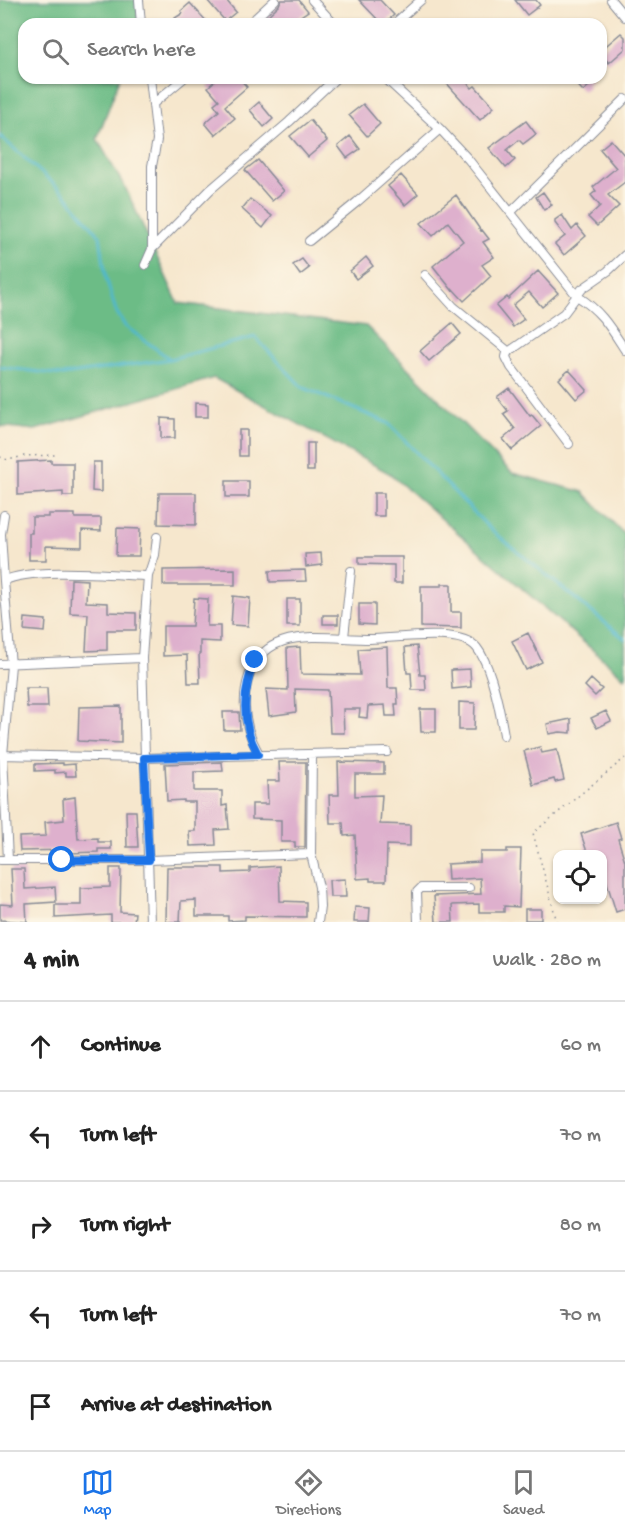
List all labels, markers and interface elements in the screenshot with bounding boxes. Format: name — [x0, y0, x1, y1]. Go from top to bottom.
search box — [18, 18, 607, 84]
icon: search — [39, 35, 72, 68]
text: Search here — [87, 38, 195, 64]
route end — [241, 646, 267, 672]
route start — [48, 846, 74, 872]
map controls — [553, 850, 607, 904]
button: locate — [553, 850, 607, 904]
text: 4 min — [24, 946, 79, 977]
text: Walk · 280 m — [493, 950, 601, 973]
icon: ahead — [24, 1030, 57, 1063]
text: Continue — [81, 1033, 161, 1059]
text: 60 m — [561, 1035, 601, 1058]
icon: left — [24, 1120, 57, 1153]
text: Turn left — [81, 1123, 155, 1149]
text: 70 m — [560, 1125, 601, 1148]
icon: right — [24, 1210, 57, 1243]
text: Turn right — [81, 1213, 169, 1239]
text: 80 m — [560, 1215, 601, 1238]
icon: left — [24, 1300, 57, 1333]
text: Turn left — [81, 1303, 155, 1329]
text: 70 m — [560, 1305, 601, 1328]
icon: arrive — [24, 1390, 57, 1423]
text: Arrive at destination — [81, 1393, 271, 1419]
tab: Map — [81, 1466, 114, 1521]
tab: Directions — [276, 1466, 341, 1521]
tab: Saved — [503, 1466, 544, 1521]

